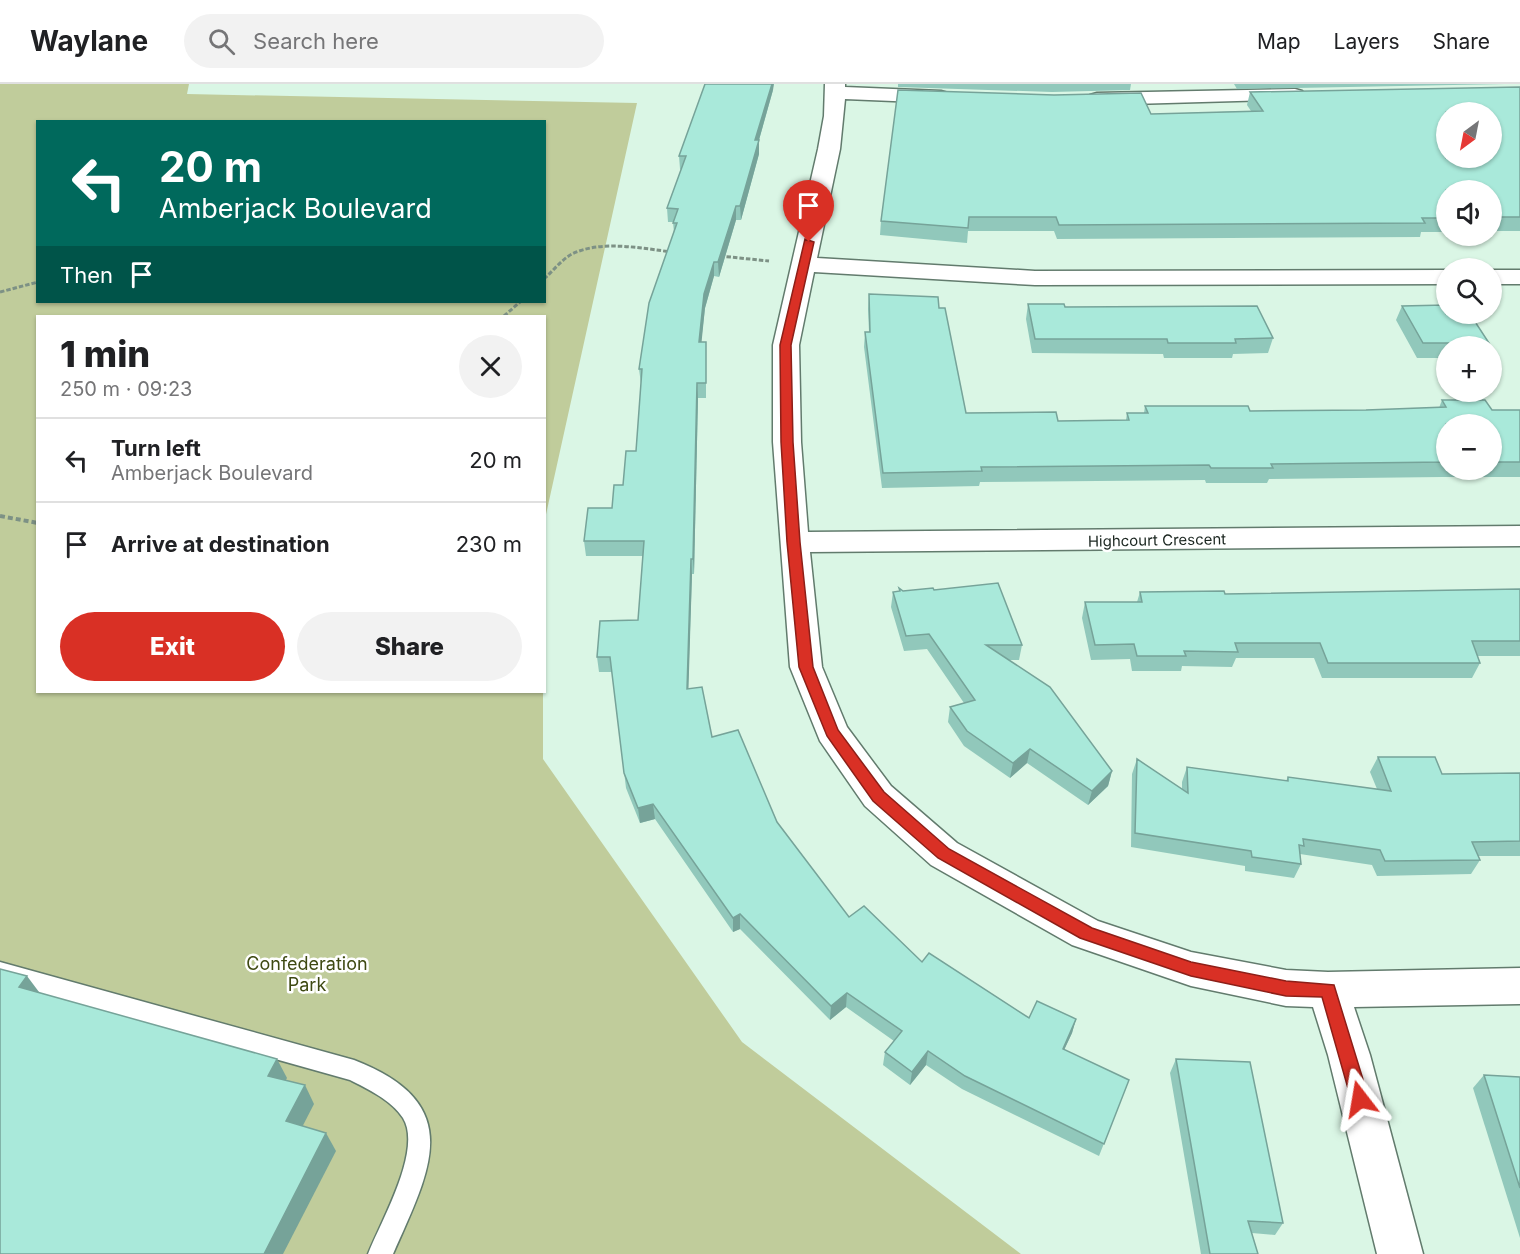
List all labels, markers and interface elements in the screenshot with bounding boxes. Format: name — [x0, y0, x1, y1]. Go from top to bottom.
search box — [184, 14, 604, 68]
text: Waylane — [30, 24, 148, 58]
icon: search — [205, 25, 238, 58]
text: Search here — [253, 28, 379, 54]
text: Map — [1257, 29, 1301, 54]
text: Layers — [1334, 29, 1400, 54]
text: Share — [1433, 29, 1490, 54]
north arrow — [1436, 102, 1502, 168]
map controls — [1436, 102, 1502, 480]
text: 20 m — [159, 141, 262, 192]
icon: left — [60, 144, 138, 222]
pin — [783, 180, 834, 242]
button: sound — [1436, 180, 1502, 246]
icon: arrive — [792, 189, 825, 222]
text: Amberjack Boulevard — [159, 192, 432, 225]
icon: arrive — [125, 258, 158, 291]
button: search — [1436, 258, 1502, 324]
text: Then — [60, 262, 113, 288]
text: 1 min — [60, 332, 150, 376]
button: close — [459, 335, 522, 398]
button: + — [1436, 336, 1502, 402]
text: 250 m · 09:23 — [60, 377, 192, 401]
button: − — [1436, 414, 1502, 480]
text: Turn left — [111, 435, 201, 461]
icon: left — [60, 444, 93, 477]
text: 20 m — [469, 447, 522, 473]
text: Amberjack Boulevard — [111, 461, 313, 485]
icon: arrive — [60, 528, 93, 561]
street label: Highcourt Crescent — [1088, 529, 1226, 551]
text: Arrive at destination — [111, 531, 330, 557]
text: 230 m — [456, 531, 522, 557]
button: Exit — [60, 612, 285, 681]
button: Share — [297, 612, 522, 681]
park label: Confederation Park — [246, 953, 368, 995]
position arrow — [1328, 1067, 1392, 1131]

